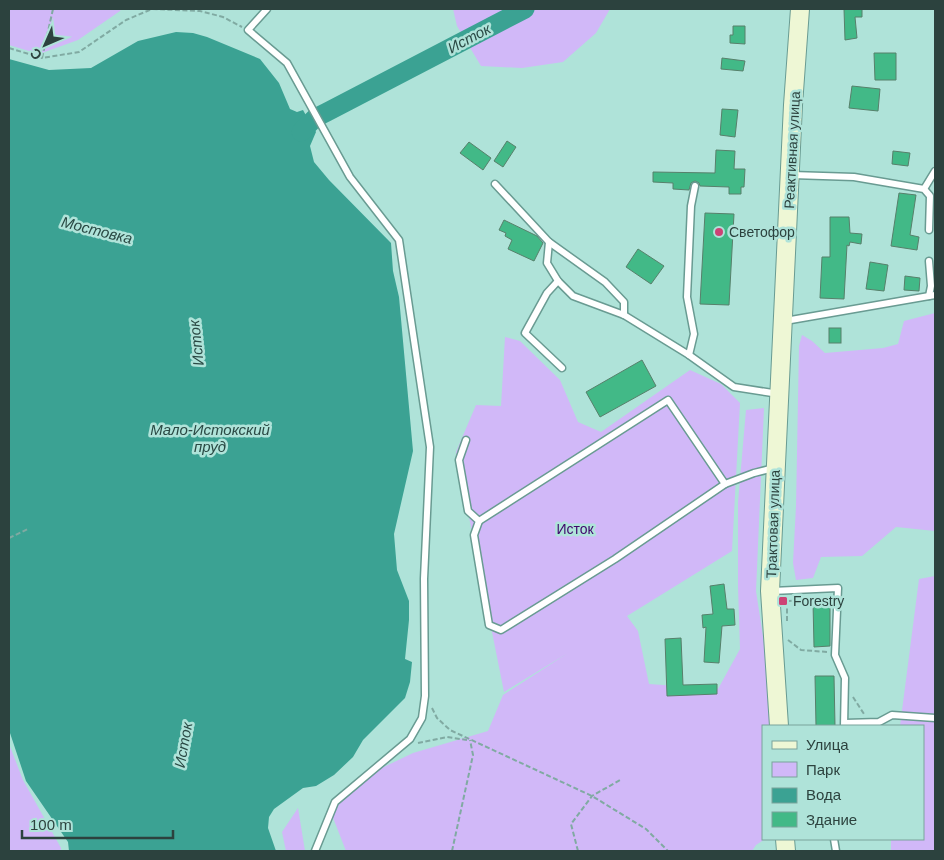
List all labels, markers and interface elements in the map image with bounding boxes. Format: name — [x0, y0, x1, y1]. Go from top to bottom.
water label: Исток — [445, 19, 494, 56]
north arrow — [20, 20, 70, 70]
text: С — [27, 45, 45, 63]
street label: Реактивная улица — [781, 91, 803, 209]
water label: Мостовка — [60, 213, 134, 247]
place label: Светофор — [729, 224, 795, 240]
marker: Светофор — [713, 226, 725, 238]
water label: Исток — [185, 318, 207, 367]
water label: Мало-Истокский пруд — [150, 421, 271, 455]
street label: Трактовая улица — [763, 469, 783, 579]
park label: Исток — [556, 521, 594, 537]
place label: Forestry — [793, 593, 844, 609]
marker: Forestry — [777, 595, 789, 607]
water label: Исток — [171, 720, 196, 769]
legend — [762, 725, 924, 840]
text: Улица — [806, 736, 849, 753]
text: Парк — [806, 761, 840, 778]
text: Вода — [806, 786, 842, 803]
scale bar — [22, 808, 174, 840]
text: Здание — [806, 811, 857, 828]
text: 100 m — [30, 816, 72, 833]

